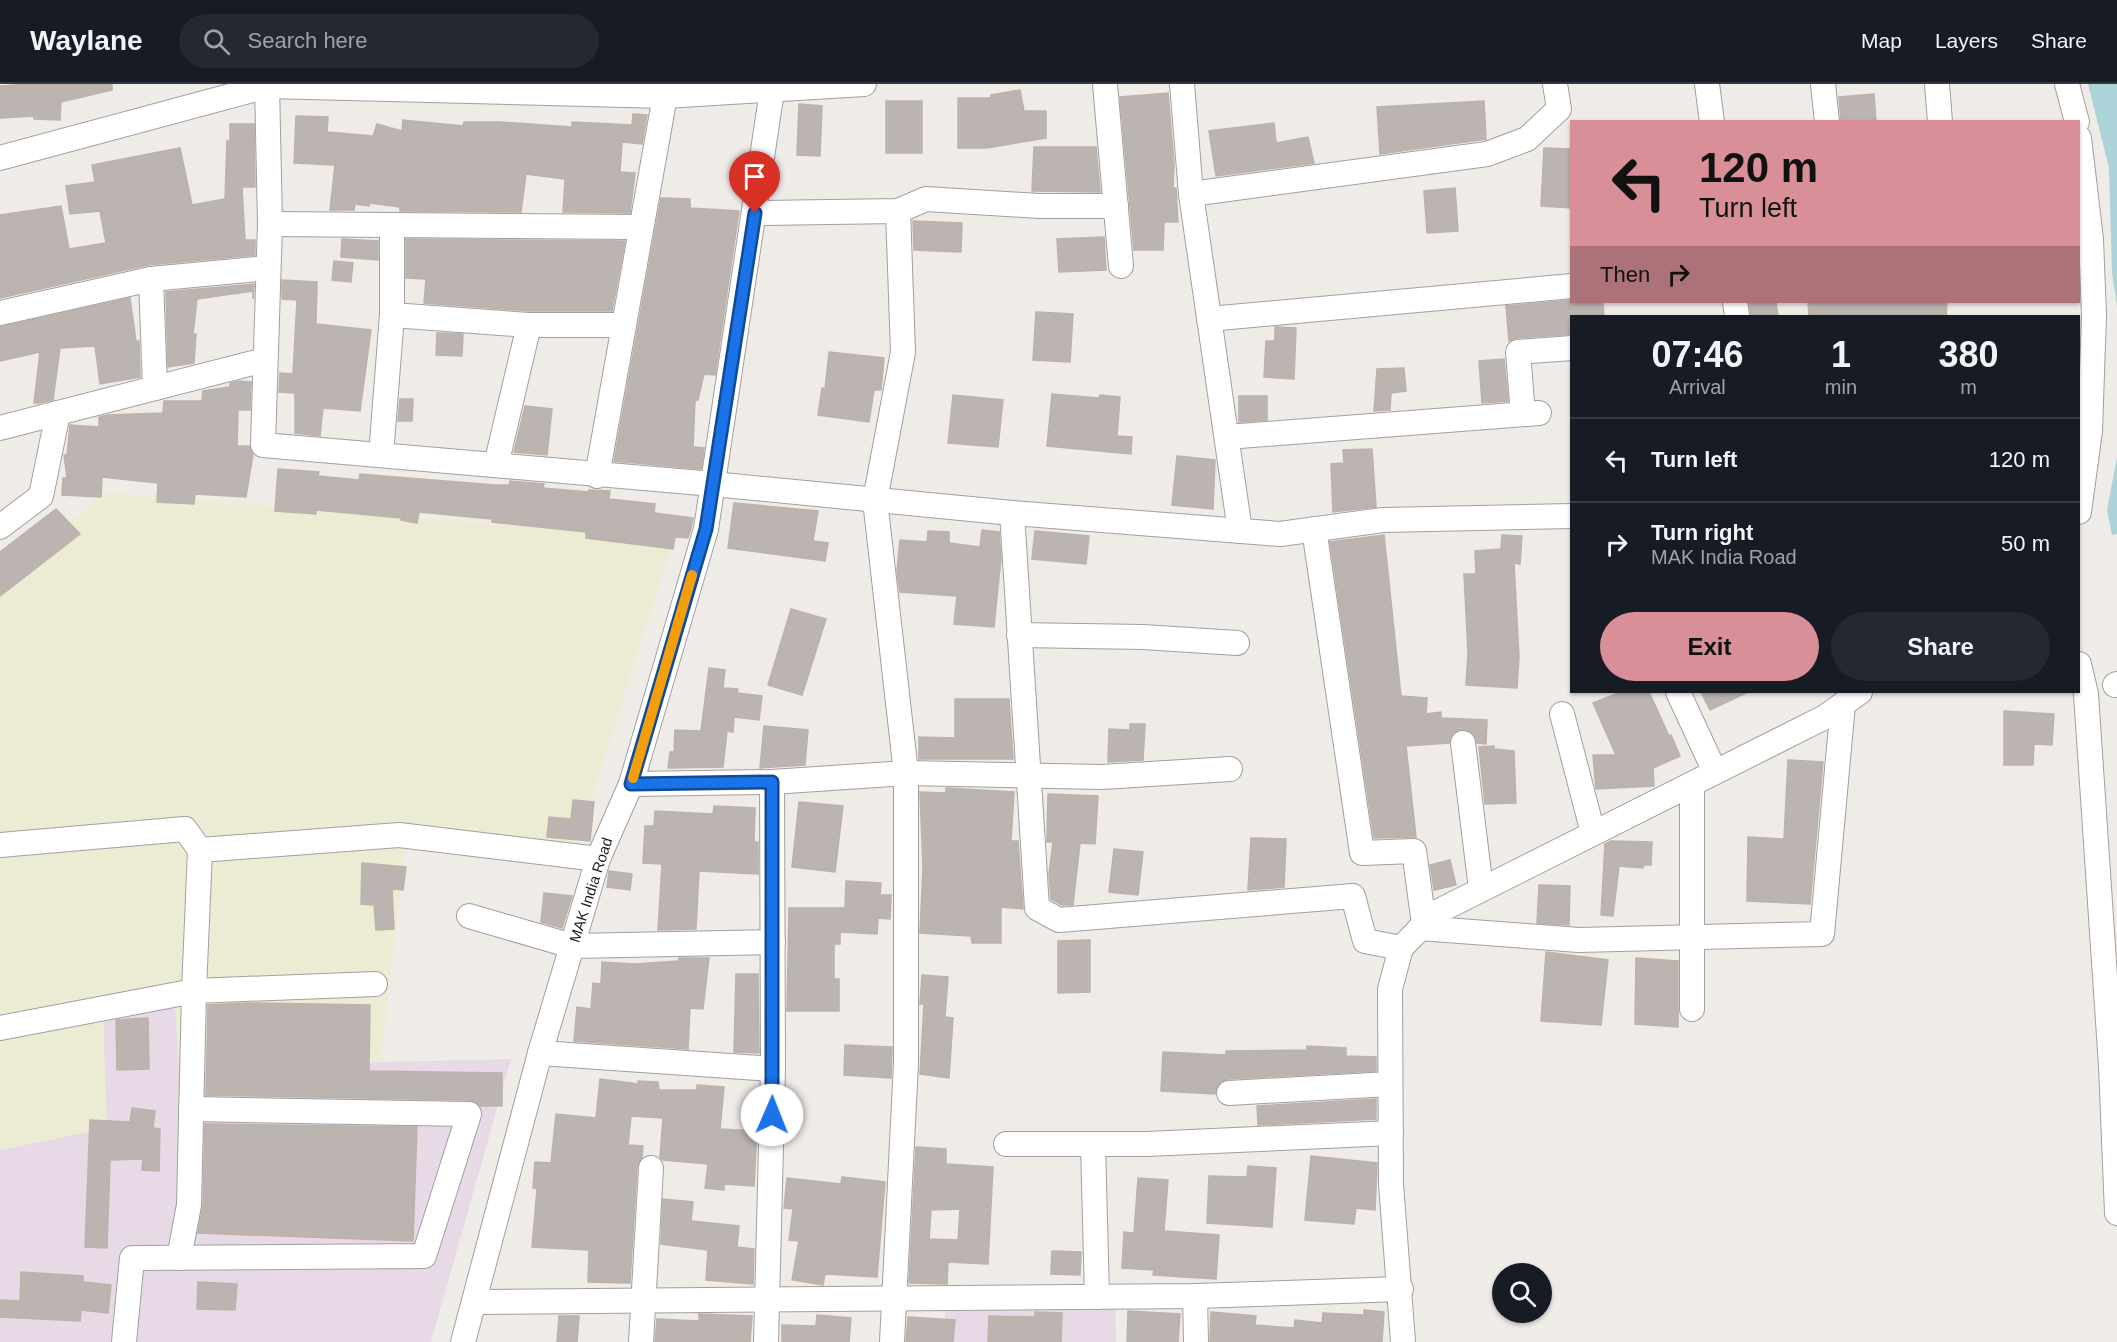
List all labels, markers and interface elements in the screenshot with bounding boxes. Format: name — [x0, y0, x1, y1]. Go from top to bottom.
search box — [179, 14, 599, 68]
text: Waylane — [30, 25, 143, 56]
icon: search — [200, 25, 233, 58]
text: Search here — [248, 28, 367, 53]
text: Map — [1861, 29, 1902, 52]
text: Layers — [1935, 29, 1998, 52]
text: Share — [2031, 29, 2087, 52]
icon: left — [1600, 144, 1678, 222]
text: 120 m — [1699, 144, 1818, 191]
pin — [729, 151, 780, 213]
icon: arrive — [738, 160, 771, 193]
text: Turn left — [1699, 193, 1797, 223]
icon: right — [1662, 258, 1695, 291]
text: Then — [1600, 262, 1650, 287]
text: 07:46 — [1651, 334, 1743, 375]
text: 1 — [1831, 334, 1851, 375]
text: 380 — [1938, 334, 1999, 375]
text: Arrival — [1669, 376, 1726, 398]
text: min — [1825, 376, 1857, 398]
text: m — [1960, 376, 1977, 398]
icon: left — [1600, 444, 1633, 477]
text: Turn left — [1651, 447, 1737, 472]
text: 120 m — [1989, 447, 2050, 472]
text: Turn right — [1651, 520, 1753, 545]
icon: right — [1600, 528, 1633, 561]
text: 50 m — [2001, 531, 2050, 556]
text: MAK India Road — [1651, 546, 1797, 568]
button: Exit — [1600, 612, 1819, 681]
button: Share — [1831, 612, 2050, 681]
street label: MAK India Road — [566, 835, 615, 944]
position arrow — [740, 1083, 804, 1147]
map controls — [1492, 1263, 1552, 1323]
button: search — [1492, 1263, 1552, 1323]

